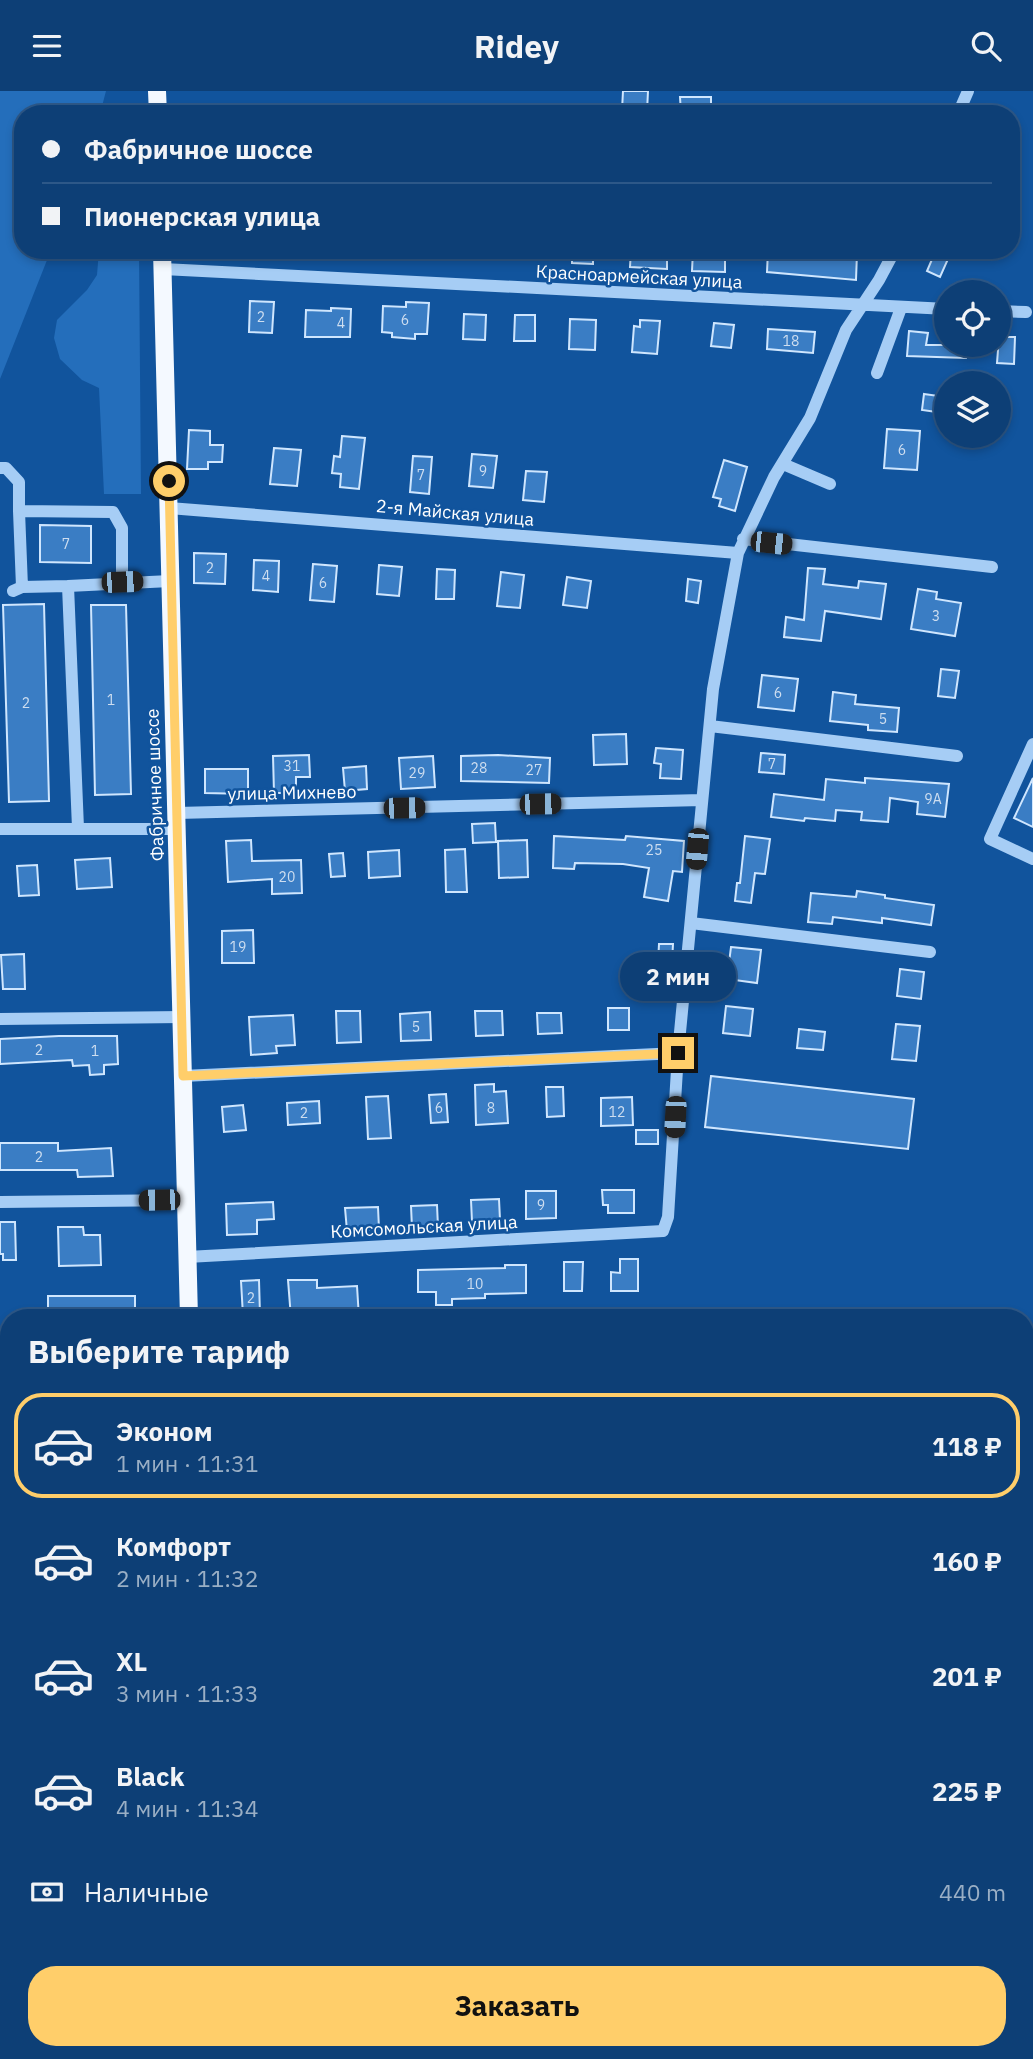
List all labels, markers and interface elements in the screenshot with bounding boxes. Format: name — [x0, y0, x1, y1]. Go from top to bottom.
text: Ridey — [474, 25, 559, 67]
icon: menu — [28, 27, 66, 65]
icon: search — [967, 27, 1005, 65]
text: Фабричное шоссе — [84, 132, 313, 166]
text: Пионерская улица — [84, 199, 320, 233]
street label: Красноармейская улица — [535, 260, 743, 293]
map controls — [934, 280, 1011, 448]
button: locate — [934, 280, 1011, 357]
house number: 2 — [257, 308, 265, 326]
house number: 6 — [401, 311, 409, 329]
house number: 4 — [337, 314, 345, 332]
house number: 18 — [783, 332, 799, 350]
button: layers — [934, 371, 1011, 448]
house number: 6 — [898, 441, 906, 459]
house number: 9 — [479, 462, 487, 480]
route start — [153, 465, 185, 497]
house number: 7 — [417, 466, 425, 484]
street label: 2-я Майская улица — [375, 494, 536, 531]
car — [750, 530, 793, 556]
house number: 7 — [62, 535, 70, 553]
house number: 2 — [206, 559, 214, 577]
house number: 4 — [262, 567, 270, 585]
car — [101, 571, 144, 593]
house number: 6 — [319, 574, 327, 592]
house number: 3 — [932, 607, 940, 625]
house number: 6 — [774, 684, 782, 702]
house number: 1 — [107, 691, 115, 709]
house number: 2 — [22, 694, 30, 712]
street label: Фабричное шоссе — [140, 708, 169, 862]
house number: 5 — [879, 710, 887, 728]
house number: 7 — [768, 755, 776, 773]
house number: 31 — [284, 757, 300, 775]
house number: 28 — [471, 759, 487, 777]
house number: 27 — [526, 761, 542, 779]
house number: 29 — [409, 764, 425, 782]
street label: улица Михнево — [227, 780, 357, 805]
house number: 9А — [924, 790, 942, 808]
car — [519, 793, 562, 815]
car — [383, 797, 426, 819]
car — [685, 827, 710, 871]
house number: 25 — [646, 841, 662, 859]
house number: 20 — [279, 868, 295, 886]
house number: 19 — [230, 938, 246, 956]
callout: 2 мин — [620, 951, 736, 1000]
text: 2 мин — [646, 961, 710, 991]
house number: 5 — [412, 1018, 420, 1036]
route end — [662, 1037, 694, 1069]
house number: 2 — [35, 1041, 43, 1059]
house number: 1 — [91, 1042, 99, 1060]
car — [664, 1095, 687, 1139]
house number: 6 — [435, 1099, 443, 1117]
house number: 8 — [487, 1099, 495, 1117]
house number: 12 — [609, 1103, 625, 1121]
house number: 2 — [300, 1104, 308, 1122]
house number: 2 — [35, 1148, 43, 1166]
car — [138, 1189, 181, 1211]
house number: 9 — [537, 1196, 545, 1214]
street label: Комсомольская улица — [330, 1210, 518, 1243]
house number: 10 — [467, 1275, 483, 1293]
house number: 2 — [247, 1289, 255, 1307]
text: Выберите тариф — [28, 1330, 290, 1372]
icon: car — [32, 1414, 95, 1477]
text: Эконом — [116, 1414, 213, 1448]
text: 118 ₽ — [932, 1429, 1002, 1463]
text: 1 мин · 11:31 — [116, 1448, 259, 1478]
icon: car — [32, 1529, 95, 1592]
text: Комфорт — [116, 1529, 231, 1563]
text: 160 ₽ — [932, 1544, 1002, 1578]
text: 2 мин · 11:32 — [116, 1563, 259, 1593]
icon: car — [32, 1644, 95, 1707]
text: XL — [116, 1644, 147, 1678]
text: 201 ₽ — [932, 1659, 1002, 1693]
text: 3 мин · 11:33 — [116, 1678, 259, 1708]
icon: car — [32, 1759, 95, 1822]
text: Black — [116, 1759, 184, 1793]
text: 225 ₽ — [932, 1774, 1002, 1808]
text: 4 мин · 11:34 — [116, 1793, 259, 1823]
icon: cash — [28, 1873, 66, 1911]
text: Наличные — [84, 1875, 209, 1909]
text: 440 m — [939, 1877, 1006, 1907]
button: Заказать — [28, 1966, 1006, 2046]

